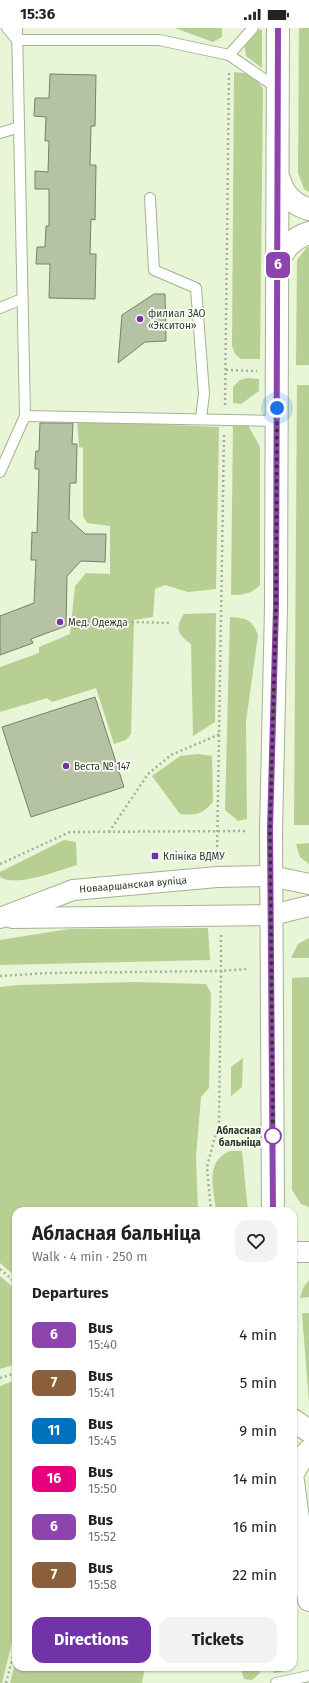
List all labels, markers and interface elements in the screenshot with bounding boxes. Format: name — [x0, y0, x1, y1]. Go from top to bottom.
text: 15:36 — [20, 5, 55, 23]
line badge: 6 — [265, 252, 291, 278]
text: 6 — [274, 256, 282, 273]
place label: филиал ЗАО «Экситон» — [148, 308, 206, 332]
marker: филиал ЗАО «Экситон» — [135, 314, 145, 324]
your location — [267, 398, 287, 418]
marker: Мед. Одежда — [55, 617, 65, 627]
place label: Мед. Одежда — [68, 617, 128, 629]
marker: Веста № 147 — [61, 761, 71, 771]
place label: Веста № 147 — [74, 761, 131, 773]
place label: Клініка ВДМУ — [163, 850, 225, 863]
marker: Клініка ВДМУ — [150, 851, 160, 861]
street label: Новааршанская вуліца — [79, 873, 187, 896]
place label: Абласная бальніца — [216, 1125, 262, 1149]
marker: Абласная бальніца — [264, 1127, 282, 1145]
button: heart — [235, 1220, 277, 1262]
text: Абласная бальніца — [32, 1222, 201, 1245]
text: Walk · 4 min · 250 m — [32, 1249, 147, 1264]
text: Departures — [32, 1284, 109, 1302]
text: Bus — [88, 1319, 113, 1337]
text: 6 — [50, 1326, 58, 1343]
text: 4 min — [239, 1326, 277, 1344]
text: 15:40 — [88, 1337, 117, 1352]
text: Bus — [88, 1367, 113, 1385]
text: 7 — [51, 1374, 57, 1391]
text: 5 min — [240, 1374, 277, 1392]
text: 15:41 — [88, 1385, 115, 1400]
text: Bus — [88, 1415, 113, 1433]
text: 11 — [48, 1422, 60, 1439]
text: 9 min — [239, 1422, 277, 1440]
text: 15:45 — [88, 1433, 117, 1448]
text: Bus — [88, 1463, 113, 1481]
text: 16 — [47, 1470, 61, 1487]
text: 14 min — [233, 1470, 277, 1488]
text: 15:50 — [88, 1481, 117, 1496]
text: Bus — [88, 1511, 113, 1529]
text: 6 — [50, 1518, 58, 1535]
text: 16 min — [233, 1518, 277, 1536]
text: 15:52 — [88, 1529, 116, 1544]
text: Bus — [88, 1559, 113, 1577]
text: 7 — [51, 1566, 57, 1583]
text: 22 min — [232, 1566, 277, 1584]
text: 15:58 — [88, 1577, 117, 1592]
button: Directions — [32, 1617, 151, 1663]
button: Tickets — [159, 1617, 277, 1663]

